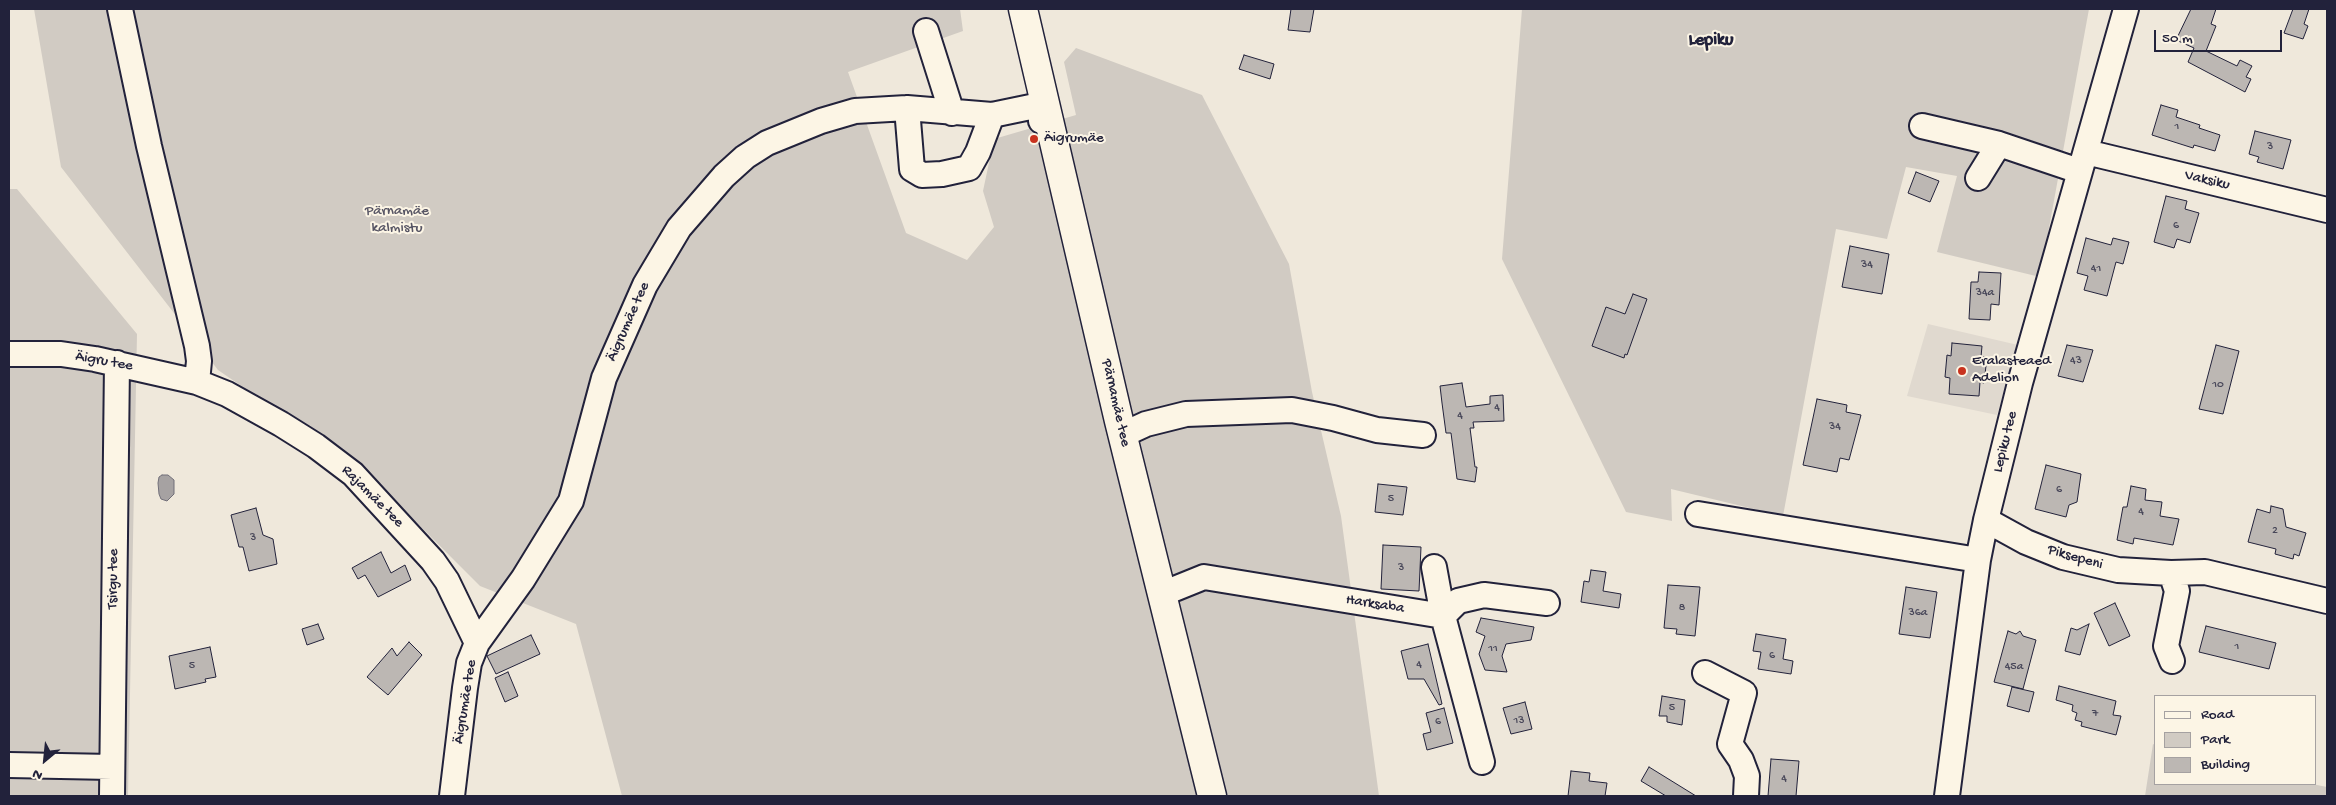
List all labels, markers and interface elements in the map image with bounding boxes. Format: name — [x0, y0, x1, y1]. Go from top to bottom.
scale bar — [2156, 20, 2284, 52]
district label: Lepiku — [1688, 30, 1734, 52]
text: 50 m — [2162, 30, 2193, 48]
house number: 1 — [2175, 120, 2179, 134]
place label: Äigrumäe — [1044, 130, 1104, 148]
marker: Äigrumäe — [1028, 133, 1040, 145]
house number: 3 — [2267, 140, 2273, 154]
street label: Vaksiku — [2183, 167, 2231, 195]
park label: Pärnamäe kalmistu — [365, 203, 429, 238]
house number: 6 — [2173, 219, 2179, 233]
house number: 34 — [1861, 258, 1873, 272]
house number: 41 — [2091, 262, 2101, 276]
street label: Äigrumäe tee — [604, 280, 654, 364]
house number: 34a — [1976, 286, 1994, 300]
street label: Äigru tee — [74, 348, 134, 376]
place label: Eralasteaed Adelion — [1972, 353, 2051, 388]
house number: 43 — [2070, 354, 2082, 368]
street label: Pärnamäe tee — [1096, 357, 1134, 449]
marker: Eralasteaed Adelion — [1956, 365, 1968, 377]
house number: 10 — [2212, 378, 2224, 392]
house number: 4 — [1494, 401, 1500, 415]
house number: 4 — [1457, 409, 1463, 423]
street label: Lepiku tee — [1990, 409, 2022, 475]
house number: 34 — [1829, 420, 1841, 434]
street label: Rajamäe tee — [337, 462, 407, 532]
house number: 6 — [2056, 483, 2062, 497]
house number: 5 — [1388, 492, 1394, 506]
house number: 4 — [2138, 505, 2144, 519]
house number: 2 — [2272, 524, 2278, 538]
house number: 3 — [250, 531, 256, 545]
street label: Piksepeni — [2045, 541, 2105, 575]
street label: Tsirgu tee — [104, 549, 124, 609]
house number: 3 — [1398, 561, 1404, 575]
street label: Harksaba — [1344, 591, 1406, 619]
house number: 8 — [1679, 601, 1685, 615]
house number: 36a — [1909, 606, 1927, 620]
house number: 1 — [2235, 640, 2239, 654]
house number: 11 — [1488, 642, 1498, 656]
house number: 6 — [1769, 649, 1775, 663]
house number: 4 — [1416, 658, 1422, 672]
house number: 5 — [189, 659, 195, 673]
street label: Äigrumäe tee — [450, 659, 482, 745]
house number: 45a — [2005, 660, 2023, 674]
legend — [2154, 695, 2316, 785]
house number: 5 — [1669, 701, 1675, 715]
text: Road — [2201, 706, 2234, 724]
house number: 7 — [2092, 707, 2098, 721]
house number: 13 — [1513, 714, 1525, 728]
house number: 6 — [1435, 715, 1441, 729]
text: Park — [2201, 731, 2230, 749]
north arrow — [20, 735, 70, 785]
text: Building — [2201, 756, 2250, 774]
text: N — [30, 764, 46, 783]
house number: 4 — [1781, 772, 1787, 786]

